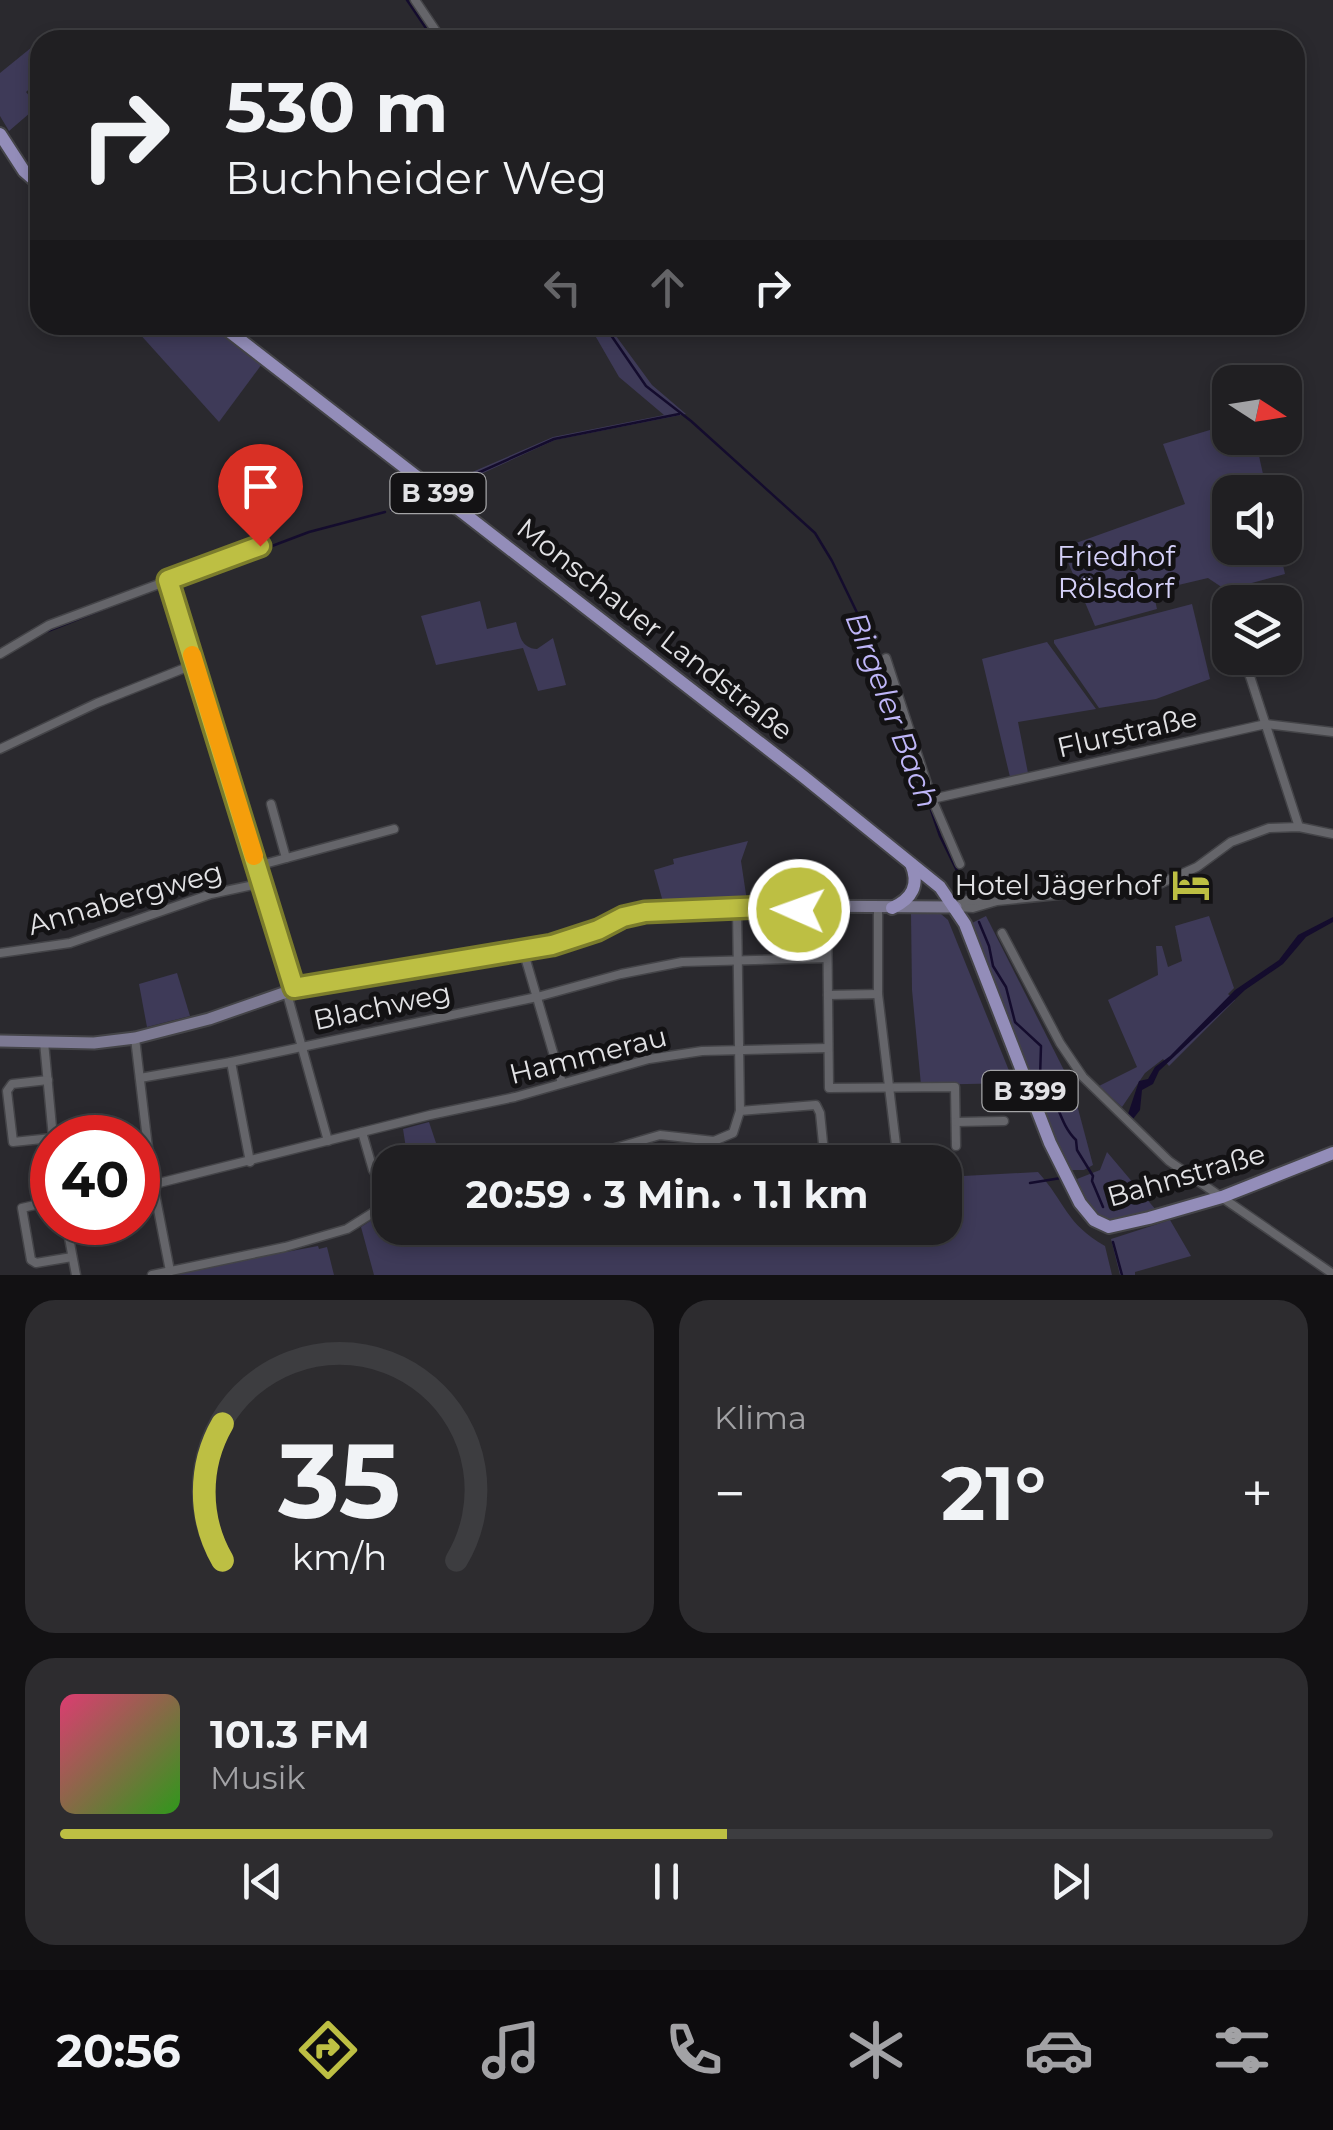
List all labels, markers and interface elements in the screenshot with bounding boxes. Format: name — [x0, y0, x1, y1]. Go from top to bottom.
text: 530 m — [225, 64, 449, 150]
icon: right — [60, 70, 190, 200]
text: Buchheider Weg — [225, 150, 607, 205]
icon: left — [535, 260, 590, 315]
icon: ahead — [640, 260, 695, 315]
icon: right — [745, 260, 800, 315]
north arrow — [1212, 365, 1302, 455]
map controls — [1212, 365, 1302, 675]
pin — [218, 444, 303, 547]
icon: arrive — [233, 459, 288, 514]
road number: B 399 — [390, 473, 486, 513]
button: sound — [1212, 475, 1302, 565]
street label: Monschauer Landstraße — [510, 511, 800, 747]
park label: Friedhof Rölsdorf — [1057, 539, 1176, 605]
button: layers — [1212, 585, 1302, 675]
water label: Birgeler Bach — [838, 607, 946, 813]
street label: Flurstraße — [1054, 699, 1200, 765]
street label: Annabergweg — [24, 854, 226, 942]
position arrow — [747, 858, 851, 962]
hotel icon: Hotel Jägerhof — [1170, 864, 1212, 906]
place label: Hotel Jägerhof — [954, 868, 1162, 902]
street label: Blachweg — [310, 975, 454, 1037]
street label: Hammerau — [506, 1019, 670, 1091]
road number: B 399 — [982, 1071, 1078, 1111]
speed limit sign: 40 — [30, 1115, 160, 1245]
street label: Bahnstraße — [1103, 1136, 1269, 1214]
text: 20:59 · 3 Min. · 1.1 km — [466, 1171, 868, 1218]
text: Klima — [714, 1398, 807, 1437]
text: 35 — [277, 1417, 401, 1544]
text: 21° — [941, 1447, 1046, 1539]
text: − — [714, 1460, 746, 1527]
text: + — [1241, 1460, 1273, 1527]
text: km/h — [292, 1535, 387, 1579]
text: 101.3 FM — [210, 1711, 370, 1758]
text: Musik — [210, 1758, 305, 1797]
icon: previous — [235, 1854, 290, 1909]
icon: pause — [639, 1854, 694, 1909]
icon: next — [1043, 1854, 1098, 1909]
icon: directions — [293, 2015, 363, 2085]
icon: music — [476, 2015, 546, 2085]
icon: phone — [659, 2015, 729, 2085]
icon: climate — [841, 2015, 911, 2085]
icon: car — [1024, 2015, 1094, 2085]
icon: filters — [1207, 2015, 1277, 2085]
text: 20:56 — [56, 2023, 181, 2078]

